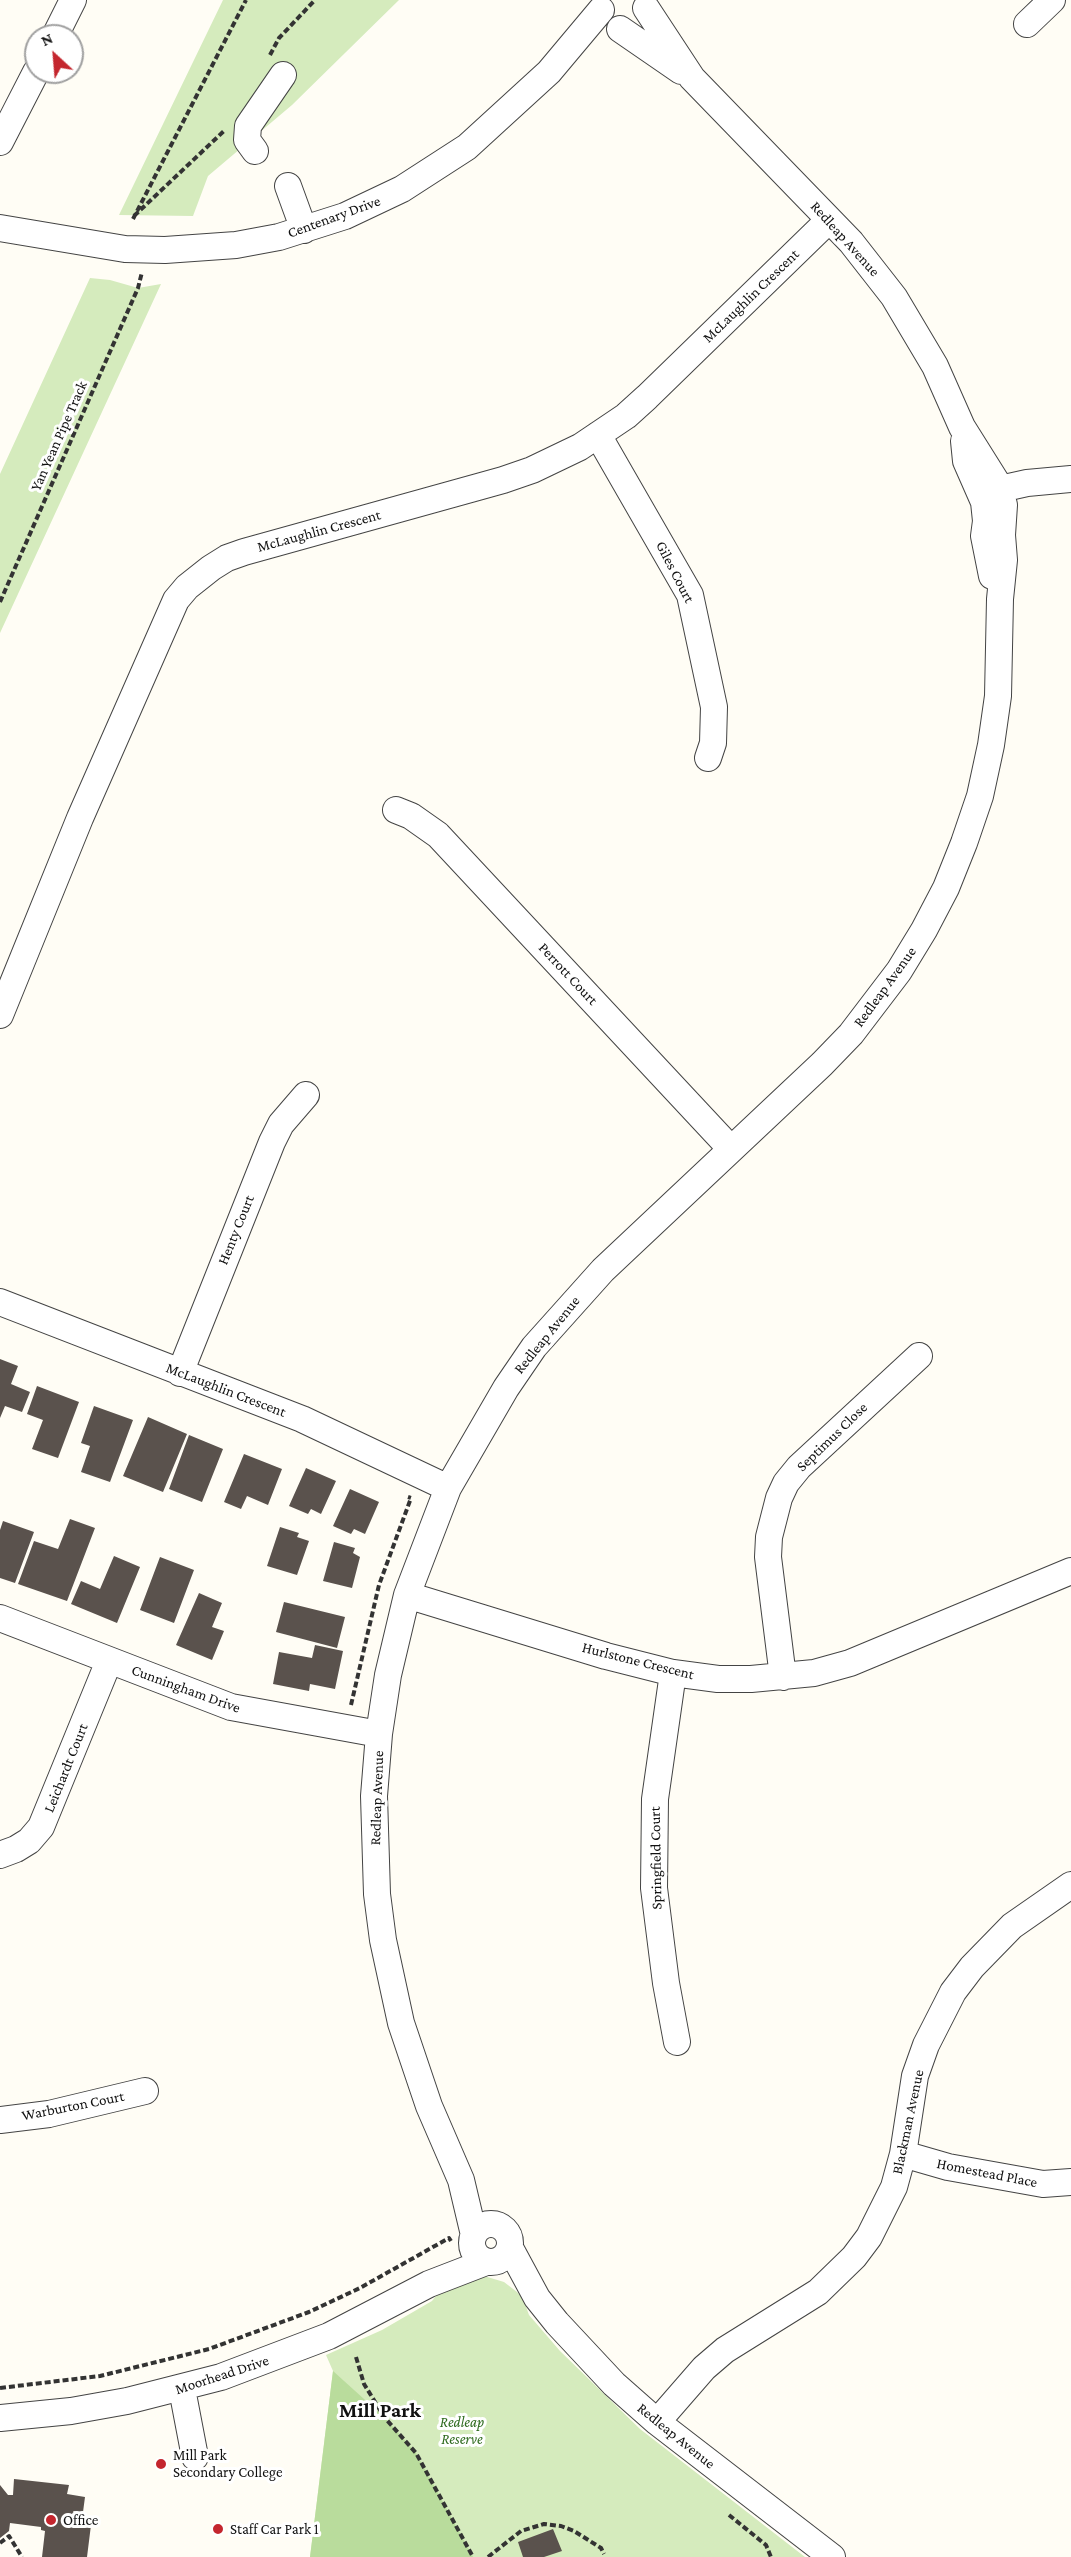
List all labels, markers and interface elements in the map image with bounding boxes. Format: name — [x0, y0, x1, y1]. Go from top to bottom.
north arrow — [24, 24, 84, 84]
text: N — [38, 29, 55, 49]
street label: Centenary Drive — [285, 192, 383, 242]
street label: Redleap Avenue — [807, 198, 883, 280]
street label: McLaughlin Crescent — [699, 245, 803, 347]
street label: Yan Yean Pipe Track — [27, 378, 91, 494]
street label: McLaughlin Crescent — [255, 506, 383, 556]
street label: Giles Court — [652, 538, 698, 606]
street label: Perrott Court — [535, 939, 601, 1009]
street label: Redleap Avenue — [850, 943, 920, 1031]
street label: Henty Court — [214, 1193, 258, 1267]
street label: Redleap Avenue — [510, 1292, 584, 1378]
street label: McLaughlin Crescent — [163, 1359, 289, 1421]
street label: Septimus Close — [793, 1399, 871, 1475]
street label: Hurlstone Crescent — [580, 1638, 696, 1684]
street label: Cunningham Drive — [129, 1661, 243, 1717]
street label: Leichardt Court — [40, 1721, 92, 1815]
street label: Redleap Avenue — [366, 1750, 388, 1846]
street label: Springfield Court — [646, 1806, 666, 1910]
street label: Blackman Avenue — [888, 2068, 928, 2176]
street label: Warburton Court — [20, 2087, 126, 2125]
street label: Homestead Place — [935, 2154, 1039, 2192]
street label: Moorhead Drive — [173, 2351, 271, 2399]
district label: Mill Park — [339, 2398, 421, 2424]
street label: Redleap Avenue — [633, 2399, 719, 2473]
park label: Redleap Reserve — [440, 2413, 484, 2448]
place label: Mill Park Secondary College — [173, 2446, 283, 2481]
marker: Mill Park Secondary College — [154, 2457, 168, 2471]
place label: Office — [63, 2511, 98, 2529]
marker: Office — [44, 2513, 58, 2527]
place label: Staff Car Park 1 — [230, 2520, 319, 2538]
marker: Staff Car Park 1 — [211, 2522, 225, 2536]

